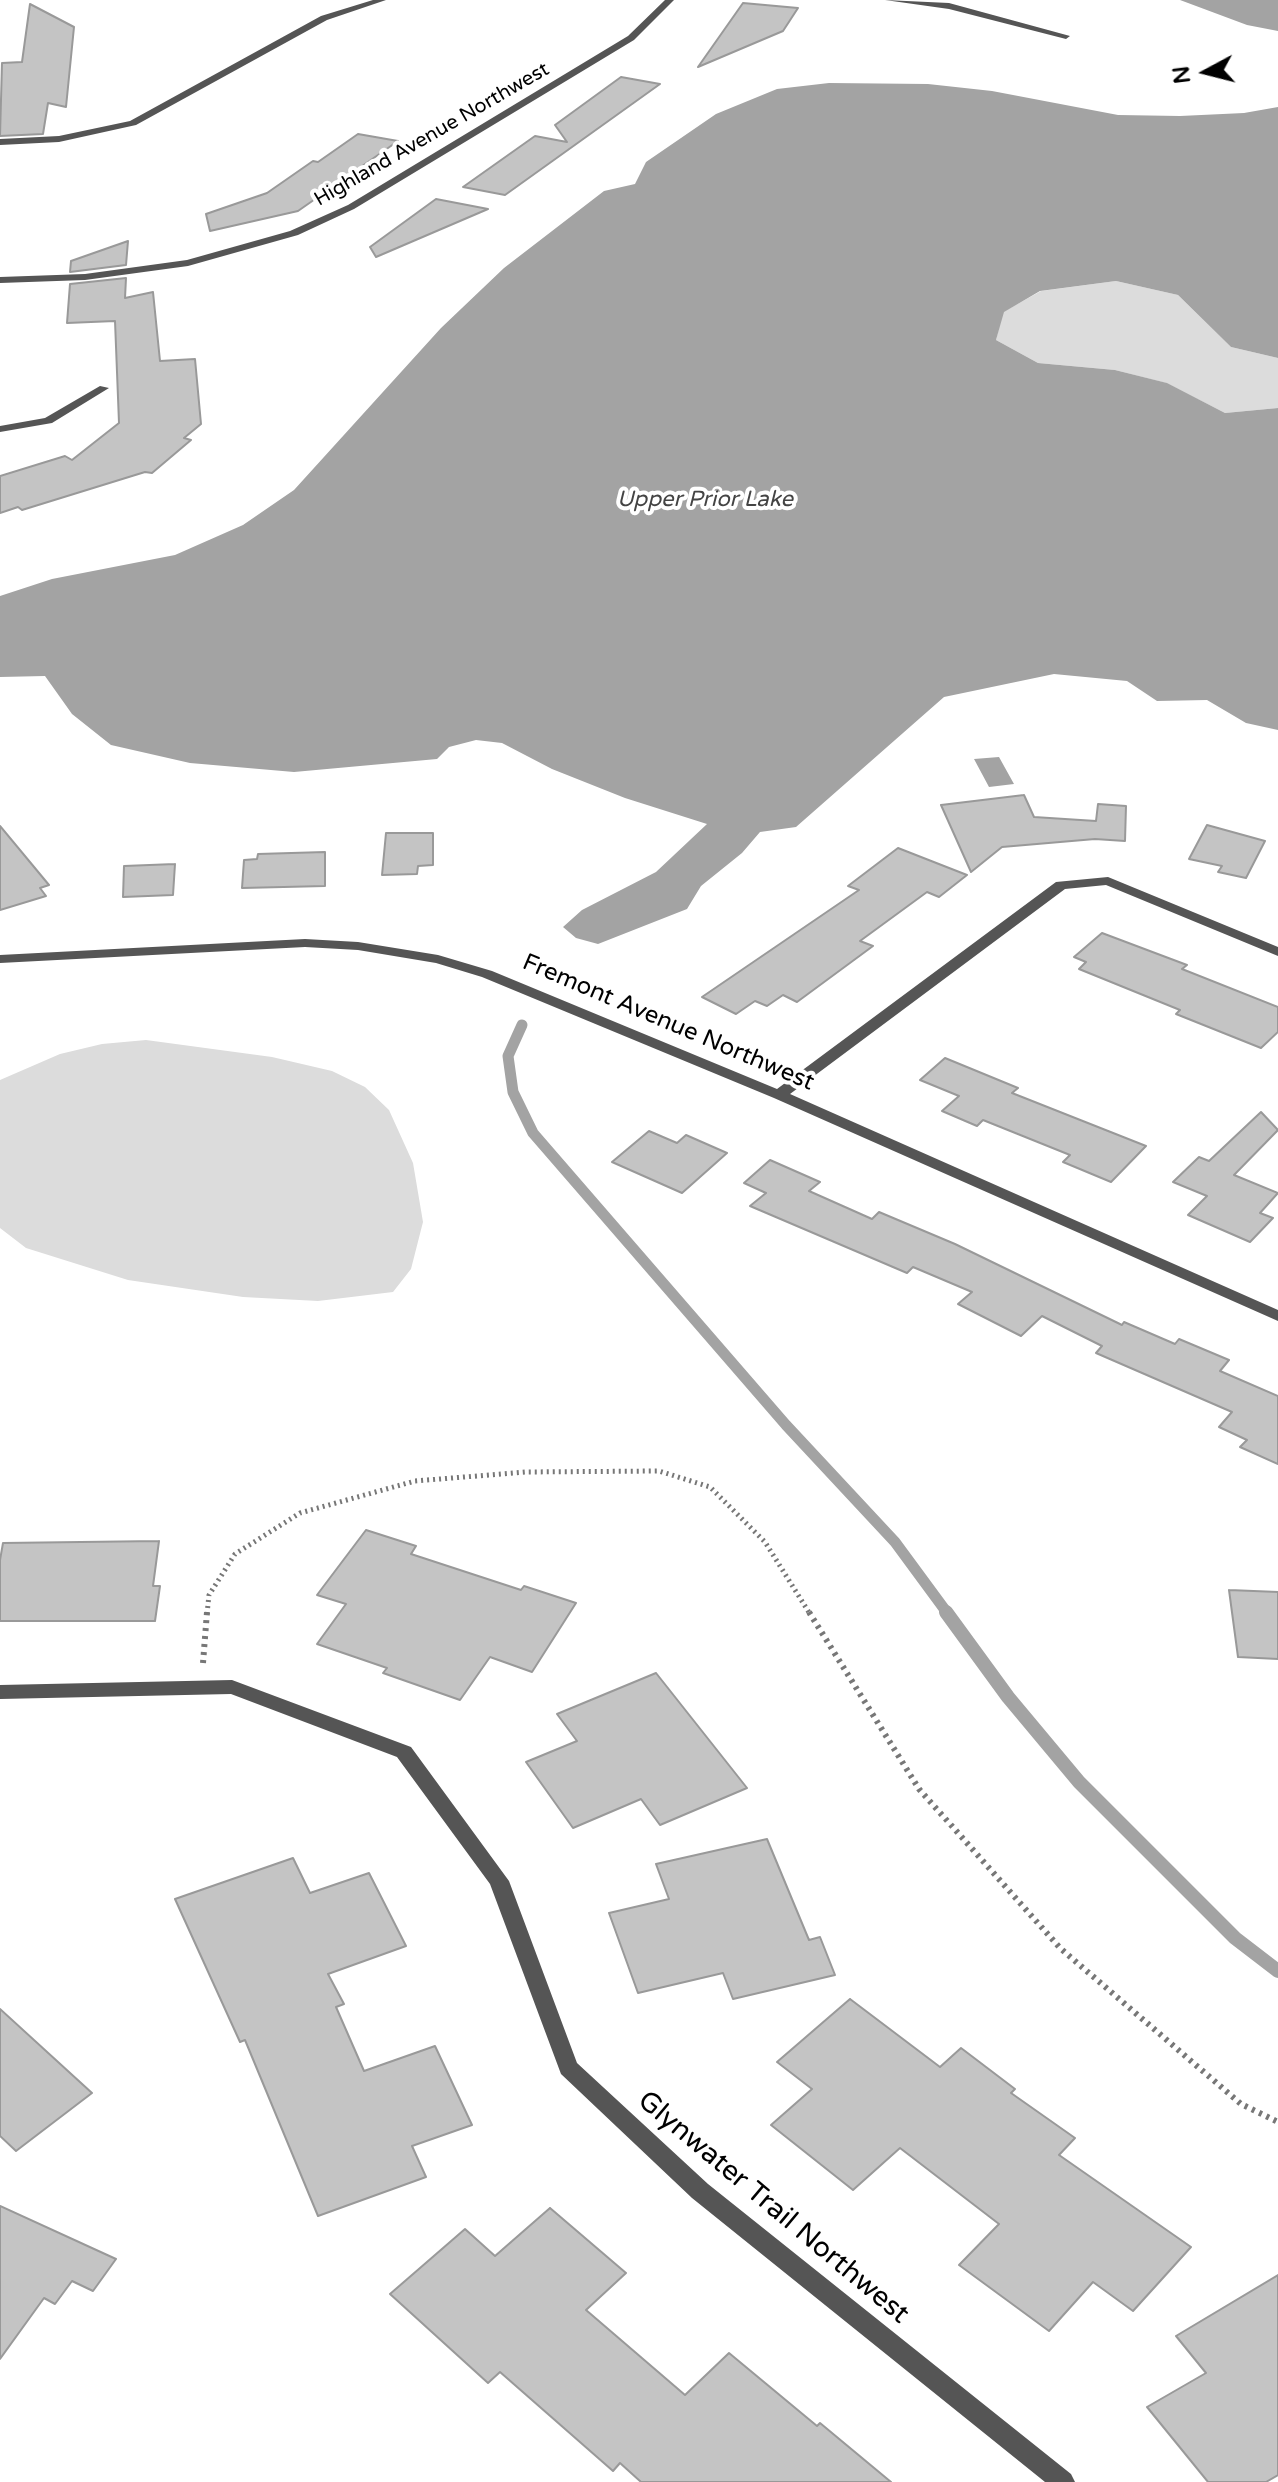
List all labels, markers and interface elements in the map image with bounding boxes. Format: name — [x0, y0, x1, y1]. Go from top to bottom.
north arrow — [1166, 32, 1246, 112]
street label: Highland Avenue Northwest — [310, 58, 554, 212]
text: N — [1168, 65, 1196, 85]
water label: Upper Prior Lake — [617, 487, 793, 513]
street label: Fremont Avenue Northwest — [518, 948, 818, 1098]
street label: Glynwater Trail Northwest — [630, 2085, 916, 2331]

